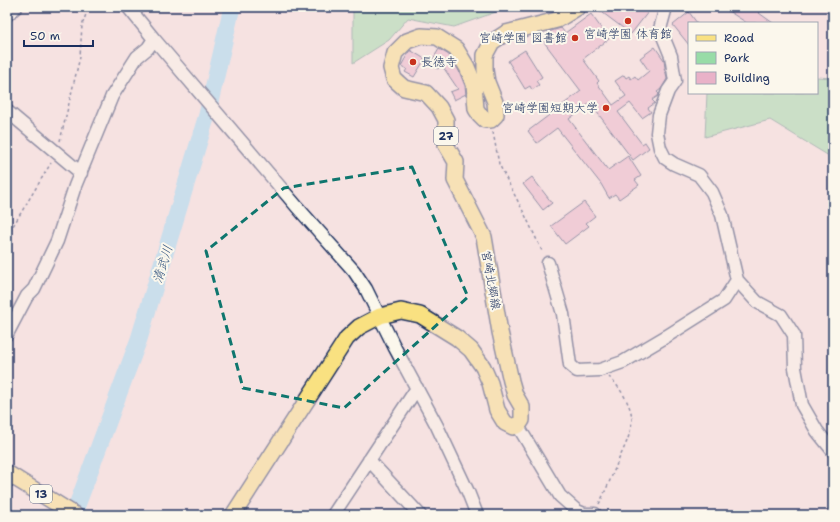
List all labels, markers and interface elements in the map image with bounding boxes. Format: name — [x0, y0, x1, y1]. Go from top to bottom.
marker: 宮崎学園 体育館 — [623, 16, 633, 26]
scale bar — [24, 22, 93, 48]
legend — [688, 22, 818, 94]
place label: 宮崎学園 体育館 — [584, 26, 672, 42]
text: 50 m — [30, 28, 60, 44]
place label: 宮崎学園 図書館 — [479, 30, 567, 46]
text: Road — [724, 30, 755, 46]
marker: 宮崎学園 図書館 — [570, 33, 580, 43]
text: Park — [724, 50, 750, 66]
place label: 長徳寺 — [421, 54, 457, 70]
marker: 長徳寺 — [408, 57, 418, 67]
text: Building — [724, 70, 770, 86]
place label: 宮崎学園短期大学 — [502, 100, 598, 116]
marker: 宮崎学園短期大学 — [601, 103, 611, 113]
road number: 27 — [434, 127, 458, 145]
water label: 清武川 — [149, 243, 176, 285]
street label: 宮崎北郷線 — [478, 249, 504, 311]
road number: 13 — [30, 485, 52, 503]

